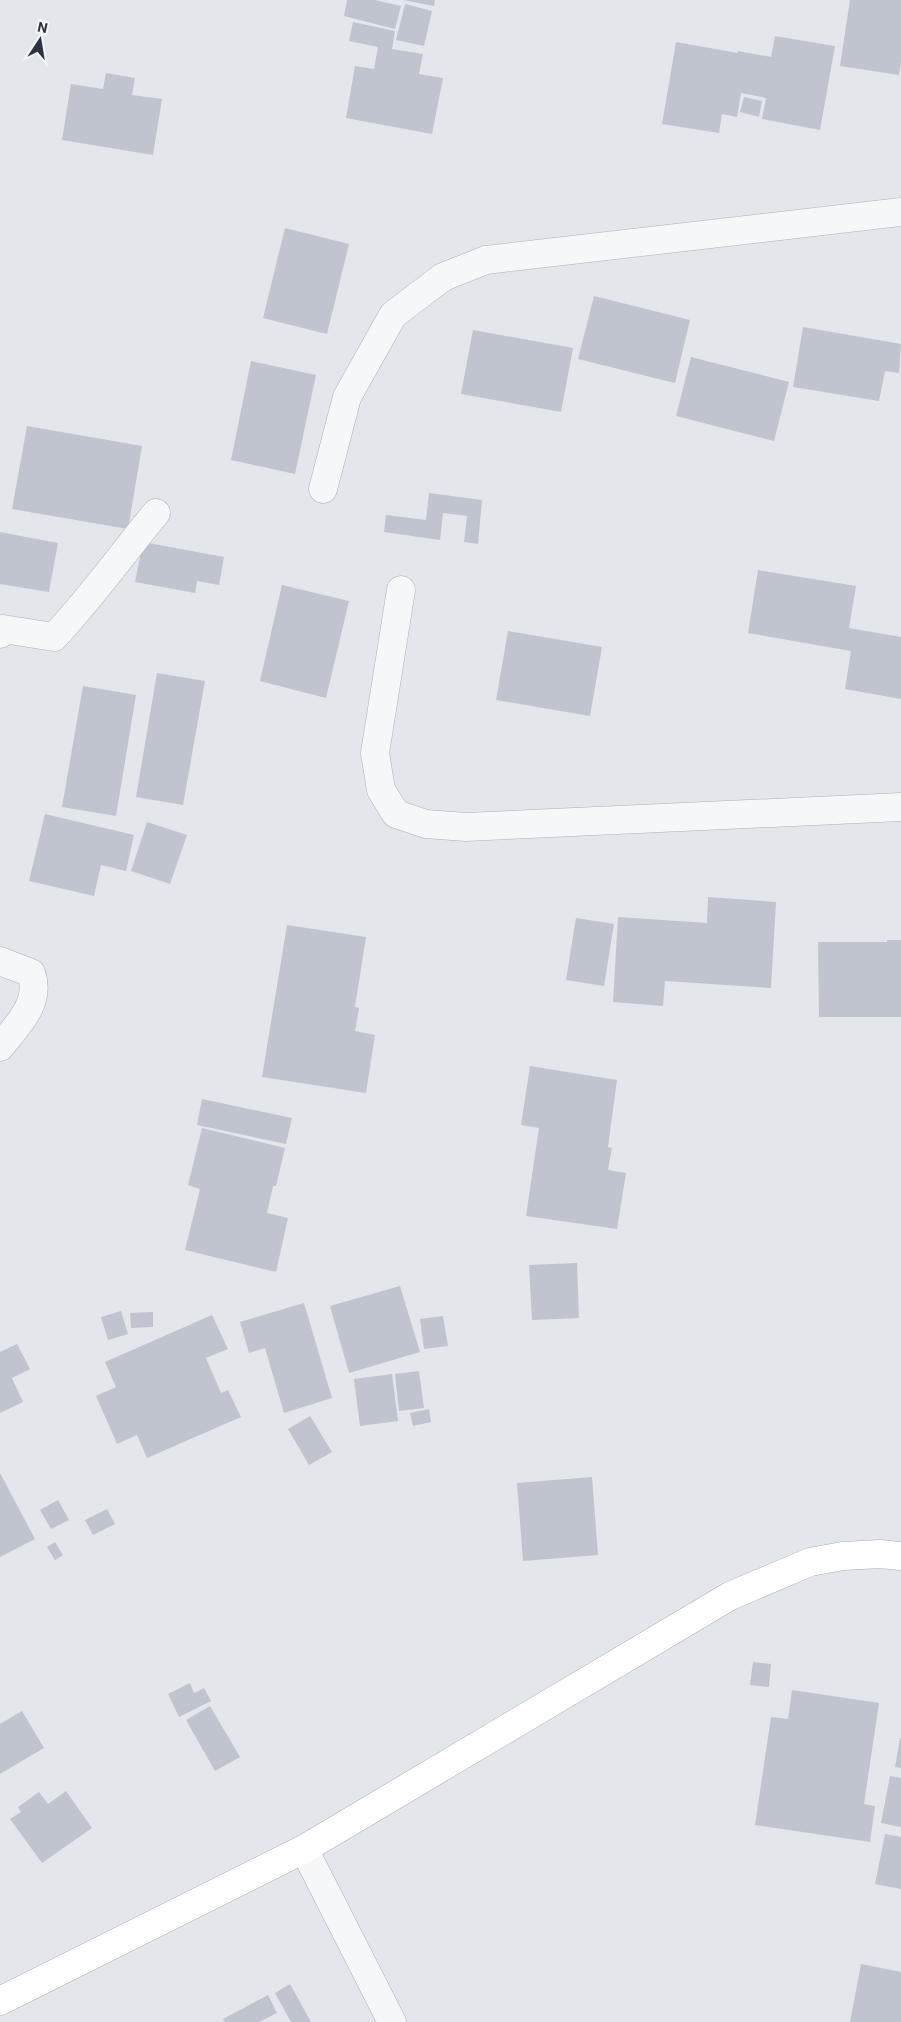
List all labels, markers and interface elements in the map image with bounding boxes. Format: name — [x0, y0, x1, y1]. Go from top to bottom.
north arrow — [15, 15, 65, 65]
text: N — [36, 18, 49, 36]

